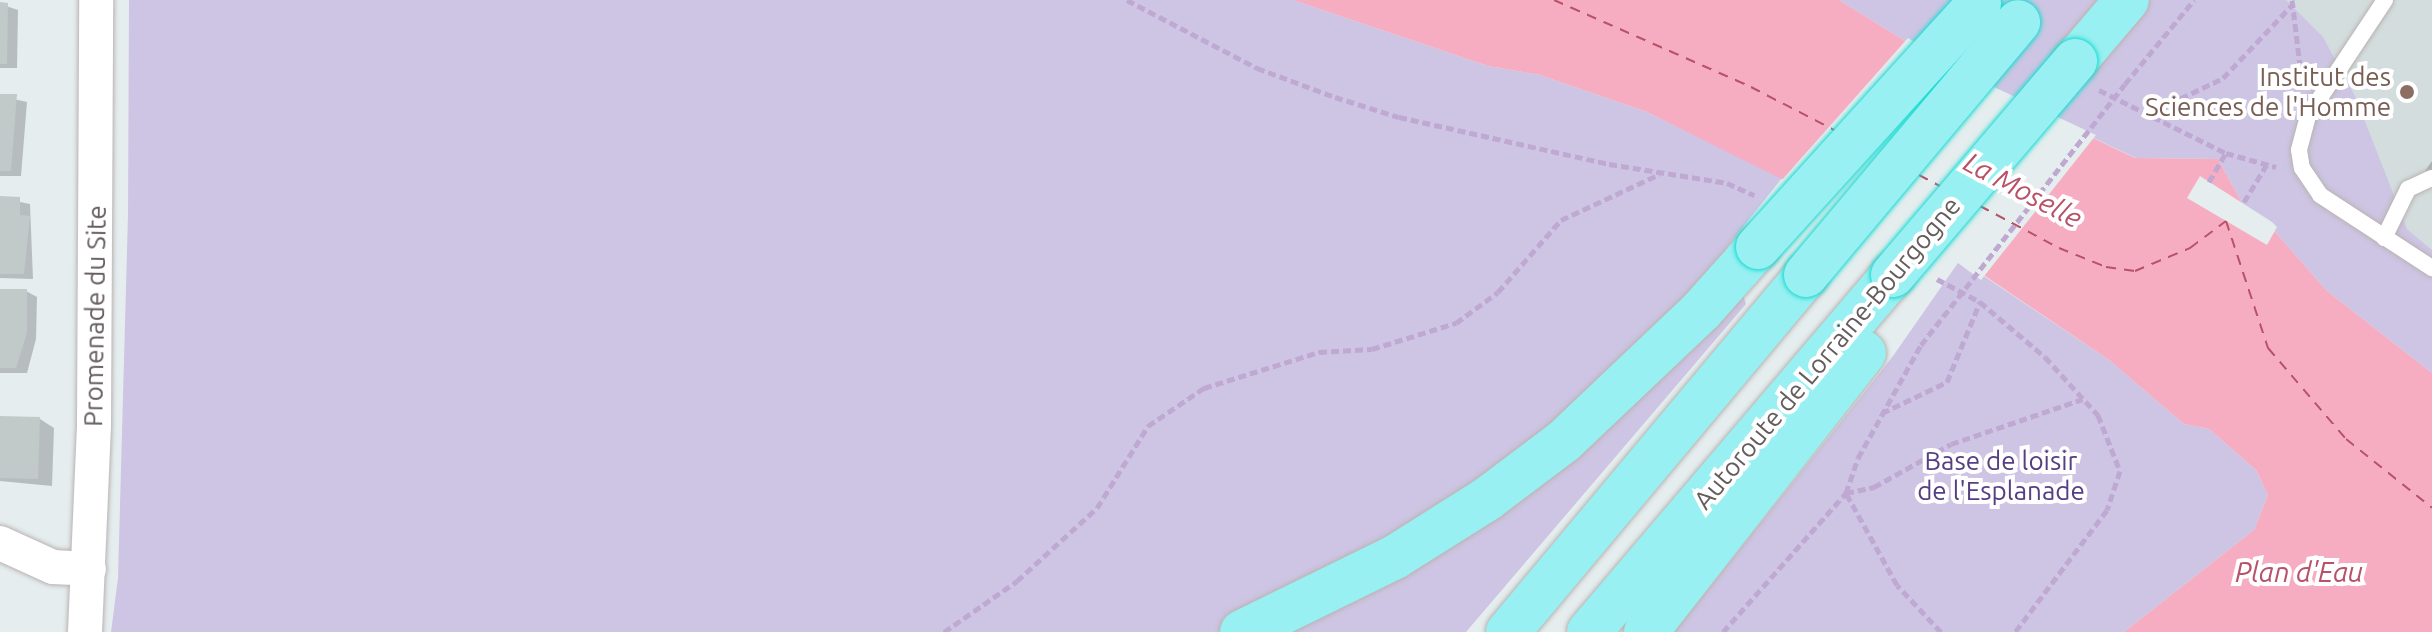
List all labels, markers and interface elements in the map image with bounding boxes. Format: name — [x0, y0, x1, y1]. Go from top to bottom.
place label: Institut des Sciences de l'Homme — [2145, 61, 2391, 122]
marker: Institut des Sciences de l'Homme — [2398, 83, 2416, 101]
water label: La Moselle — [1958, 145, 2088, 235]
street label: Autoroute de Lorraine-Bourgogne — [1687, 190, 1967, 516]
street label: Promenade du Site — [77, 205, 113, 427]
park label: Base de loisir de l'Esplanade — [1917, 445, 2085, 506]
water label: Plan d'Eau — [2235, 555, 2363, 589]

